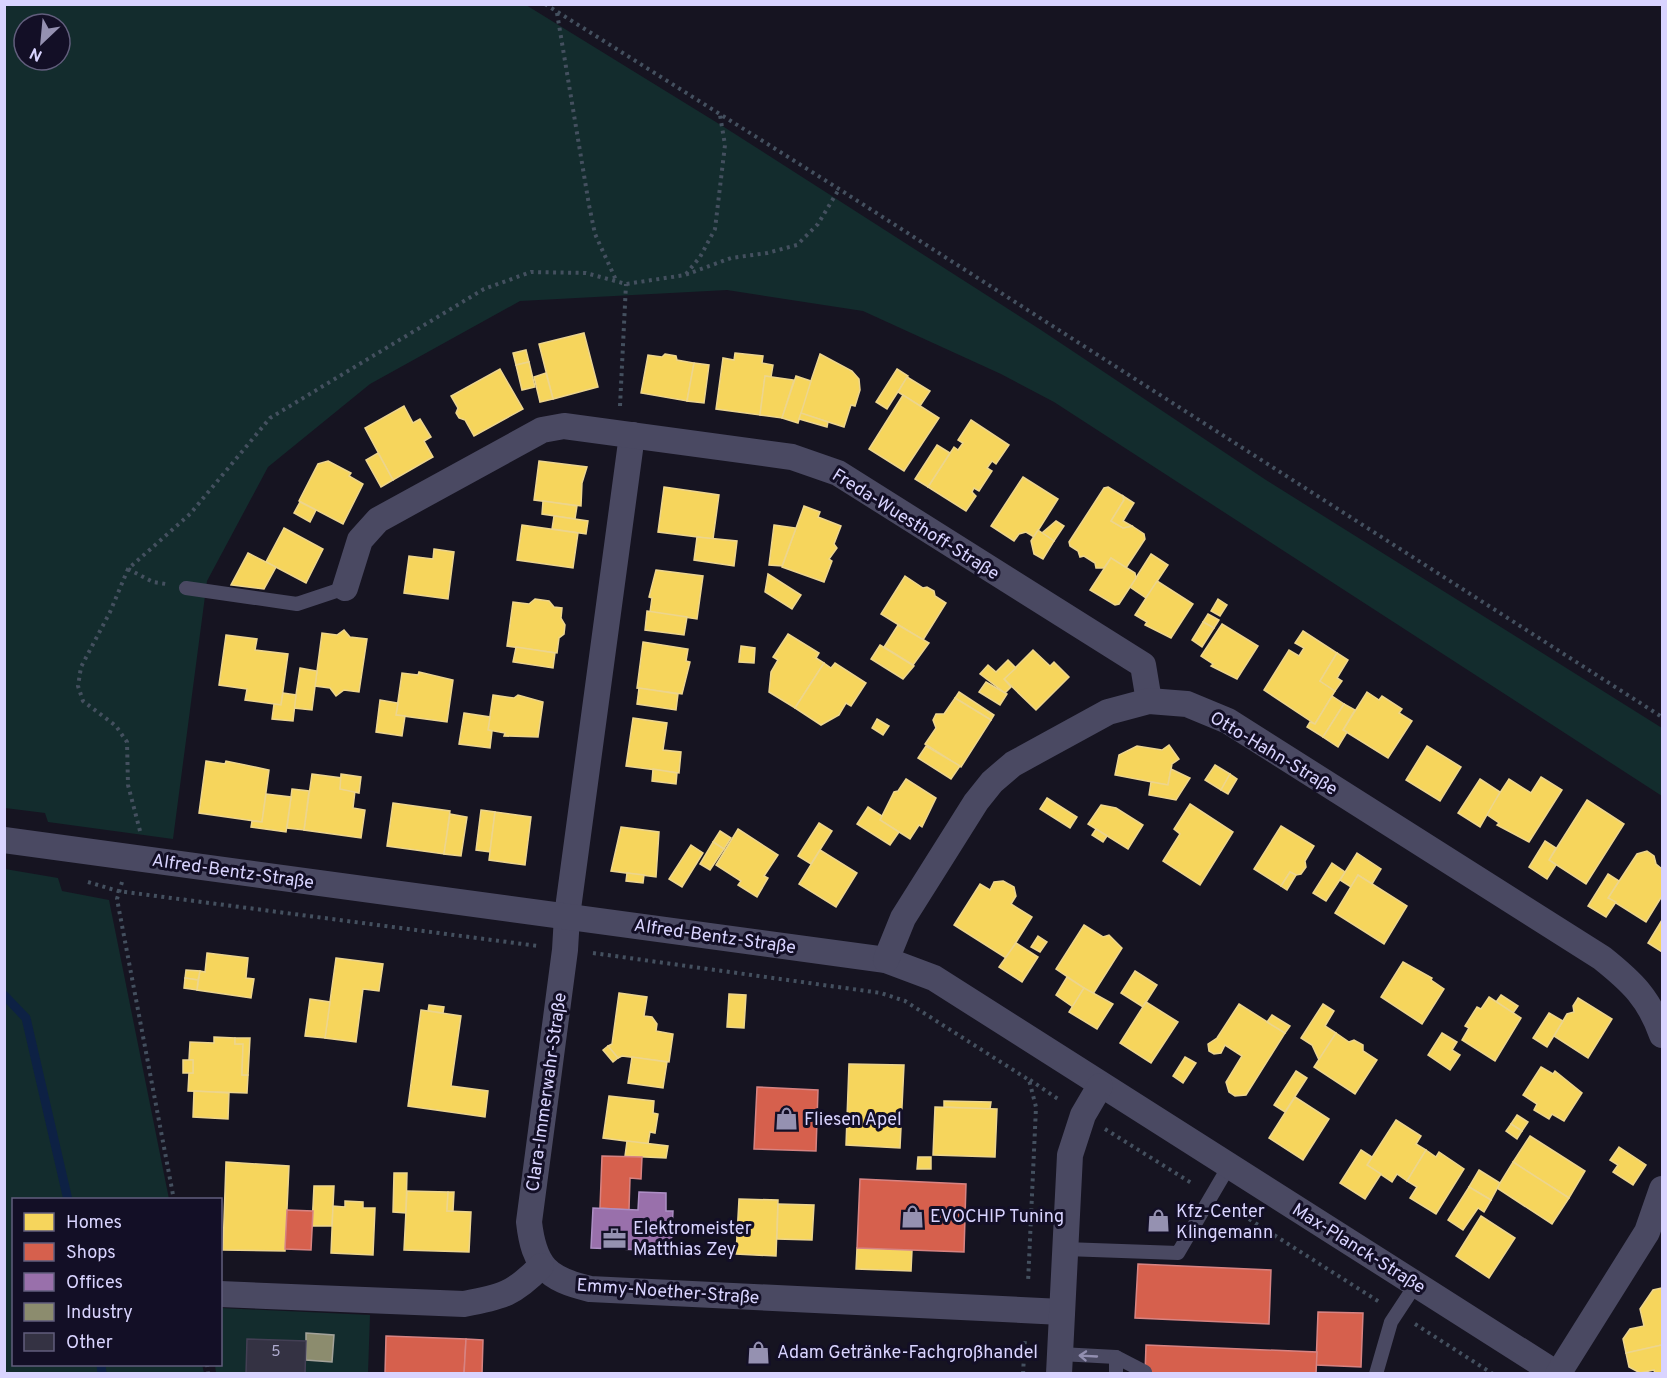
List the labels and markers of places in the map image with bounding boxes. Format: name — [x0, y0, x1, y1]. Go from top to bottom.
shop icon: Fliesen Apel — [773, 1106, 799, 1132]
place label: Fliesen Apel — [804, 1109, 902, 1132]
place label: Kfz-Center Klingemann — [1176, 1201, 1273, 1245]
shop icon: EVOCHIP Tuning — [899, 1203, 925, 1229]
place label: EVOCHIP Tuning — [930, 1206, 1064, 1229]
shop icon: Kfz-Center Klingemann — [1145, 1208, 1171, 1234]
place label: Elektromeister Matthias Zey — [633, 1218, 752, 1262]
office icon: Elektromeister Matthias Zey — [602, 1225, 628, 1251]
shop icon: Adam Getränke-Fachgroßhandel — [746, 1339, 772, 1365]
place label: Adam Getränke-Fachgroßhandel — [777, 1342, 1038, 1365]

